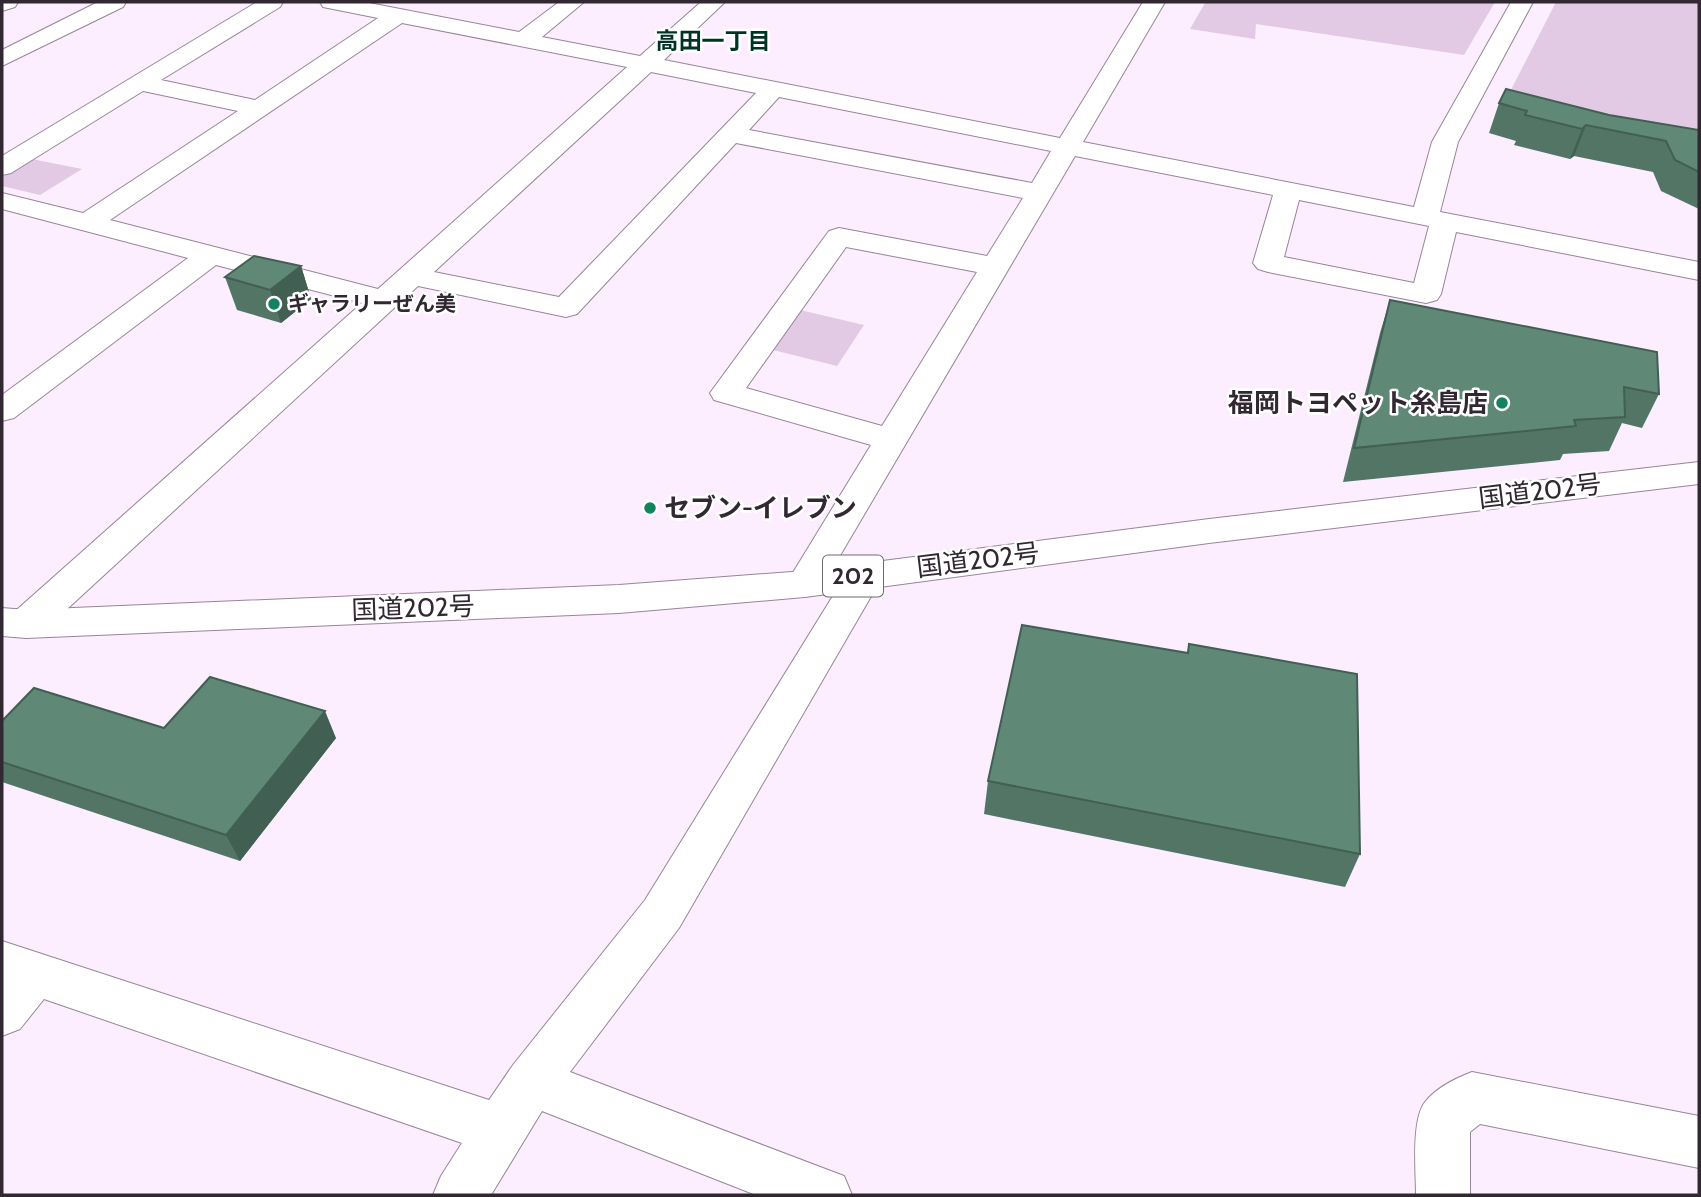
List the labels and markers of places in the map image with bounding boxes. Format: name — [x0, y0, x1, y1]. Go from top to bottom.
place label: ギャラリーぜん美 — [288, 291, 456, 316]
marker: ギャラリーぜん美 — [266, 296, 282, 312]
place label: 福岡トヨペット糸島店 — [1228, 387, 1488, 419]
marker: 福岡トヨペット糸島店 — [1494, 395, 1510, 411]
place label: セブン-イレブン — [664, 492, 857, 524]
marker: セブン-イレブン — [642, 500, 658, 516]

